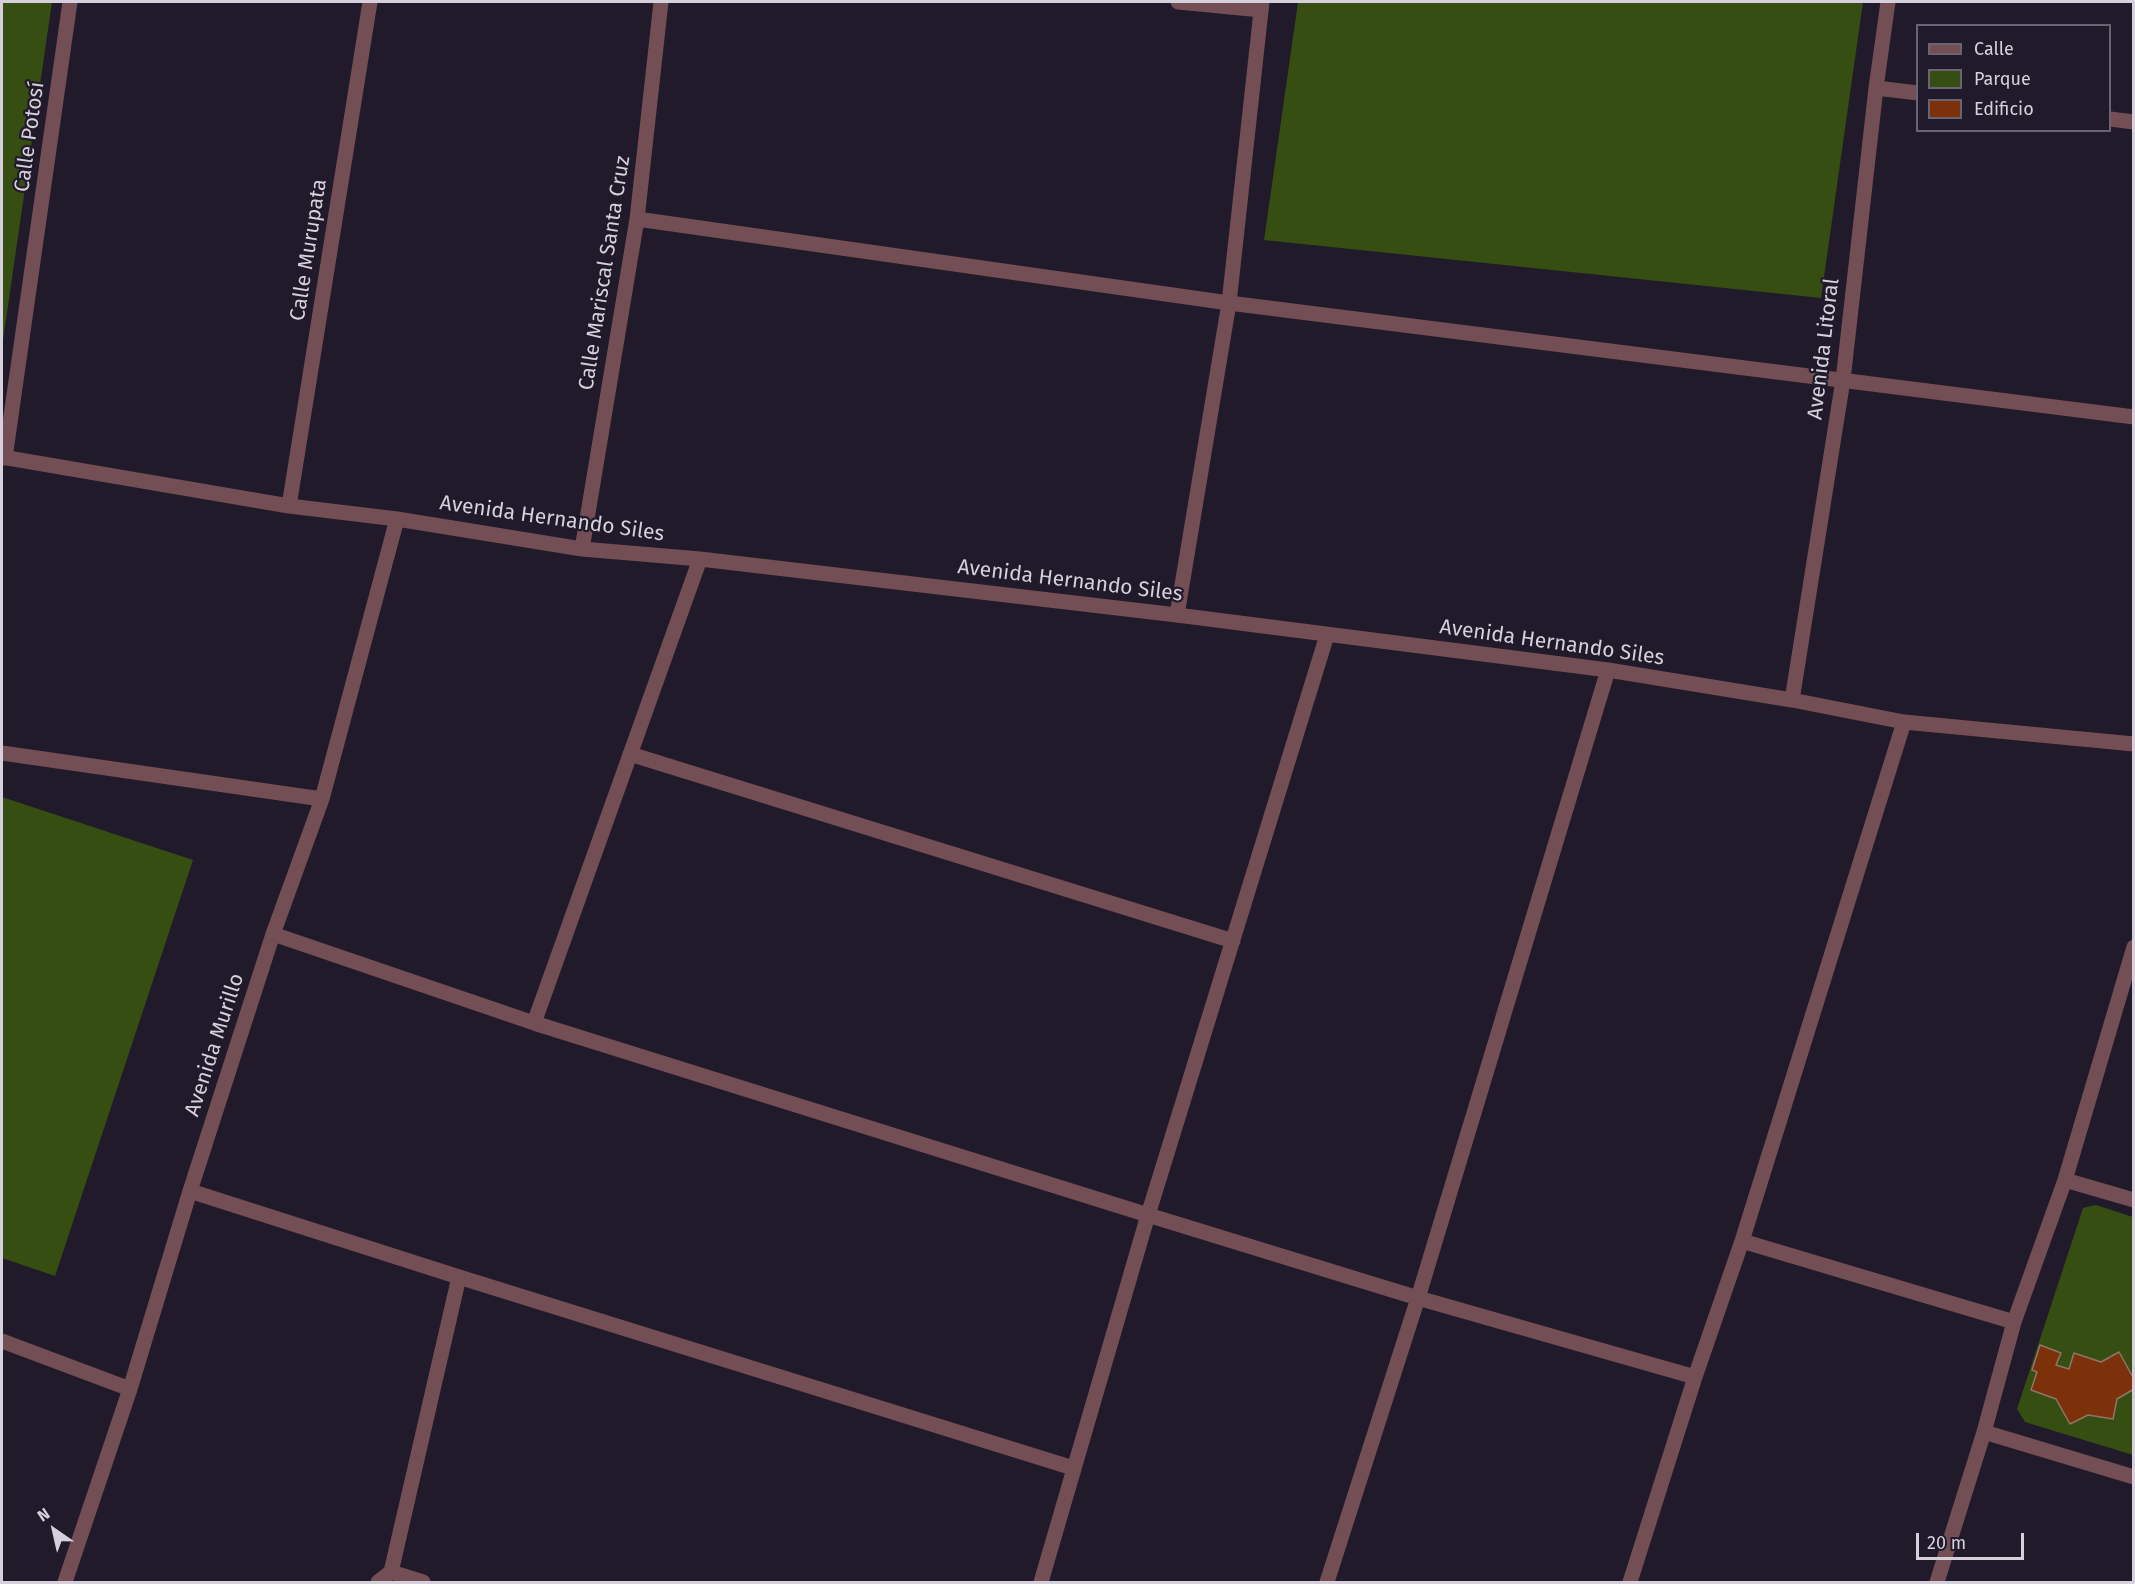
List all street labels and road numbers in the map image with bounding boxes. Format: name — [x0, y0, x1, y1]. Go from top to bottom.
street label: Calle Potosí — [10, 80, 50, 194]
street label: Calle Mariscal Santa Cruz — [574, 154, 636, 392]
street label: Calle Murupata — [285, 177, 333, 323]
street label: Avenida Litoral — [1803, 277, 1845, 421]
street label: Avenida Hernando Siles — [438, 491, 666, 547]
street label: Avenida Hernando Siles — [956, 555, 1184, 607]
street label: Avenida Hernando Siles — [1438, 615, 1666, 671]
street label: Avenida Murillo — [180, 970, 250, 1120]

